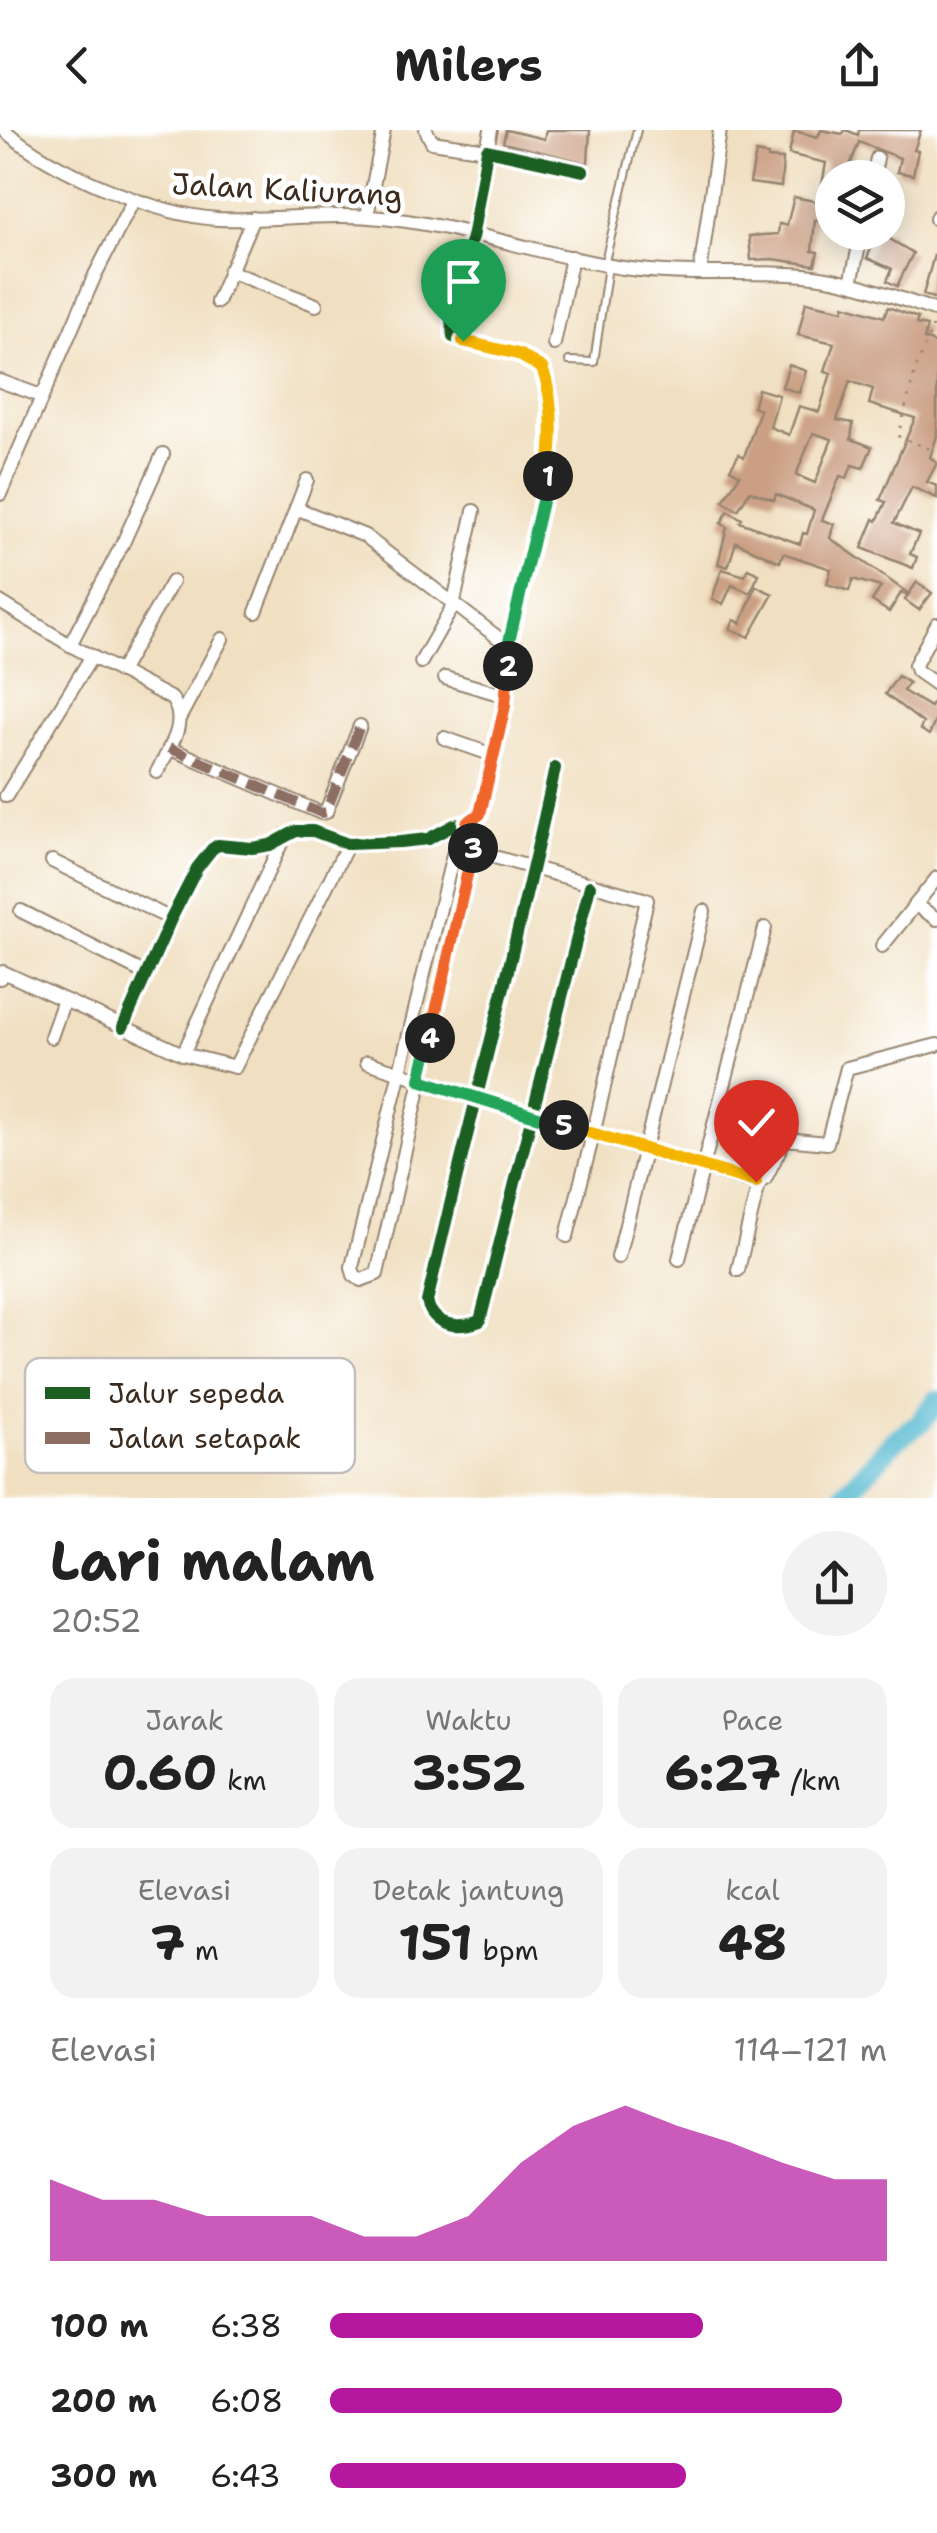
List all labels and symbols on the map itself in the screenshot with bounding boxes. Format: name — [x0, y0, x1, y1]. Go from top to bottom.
street label: Jalan Kaliurang — [171, 163, 404, 216]
pin — [421, 239, 506, 342]
pin: 1 — [523, 451, 573, 501]
pin: 2 — [483, 641, 533, 691]
pin: 3 — [448, 823, 498, 873]
pin: 4 — [405, 1013, 455, 1063]
pin — [714, 1080, 799, 1183]
pin: 5 — [539, 1100, 589, 1150]
legend — [25, 1358, 355, 1473]
text: Jalur sepeda — [108, 1374, 284, 1412]
text: Jalan setapak — [108, 1419, 301, 1457]

